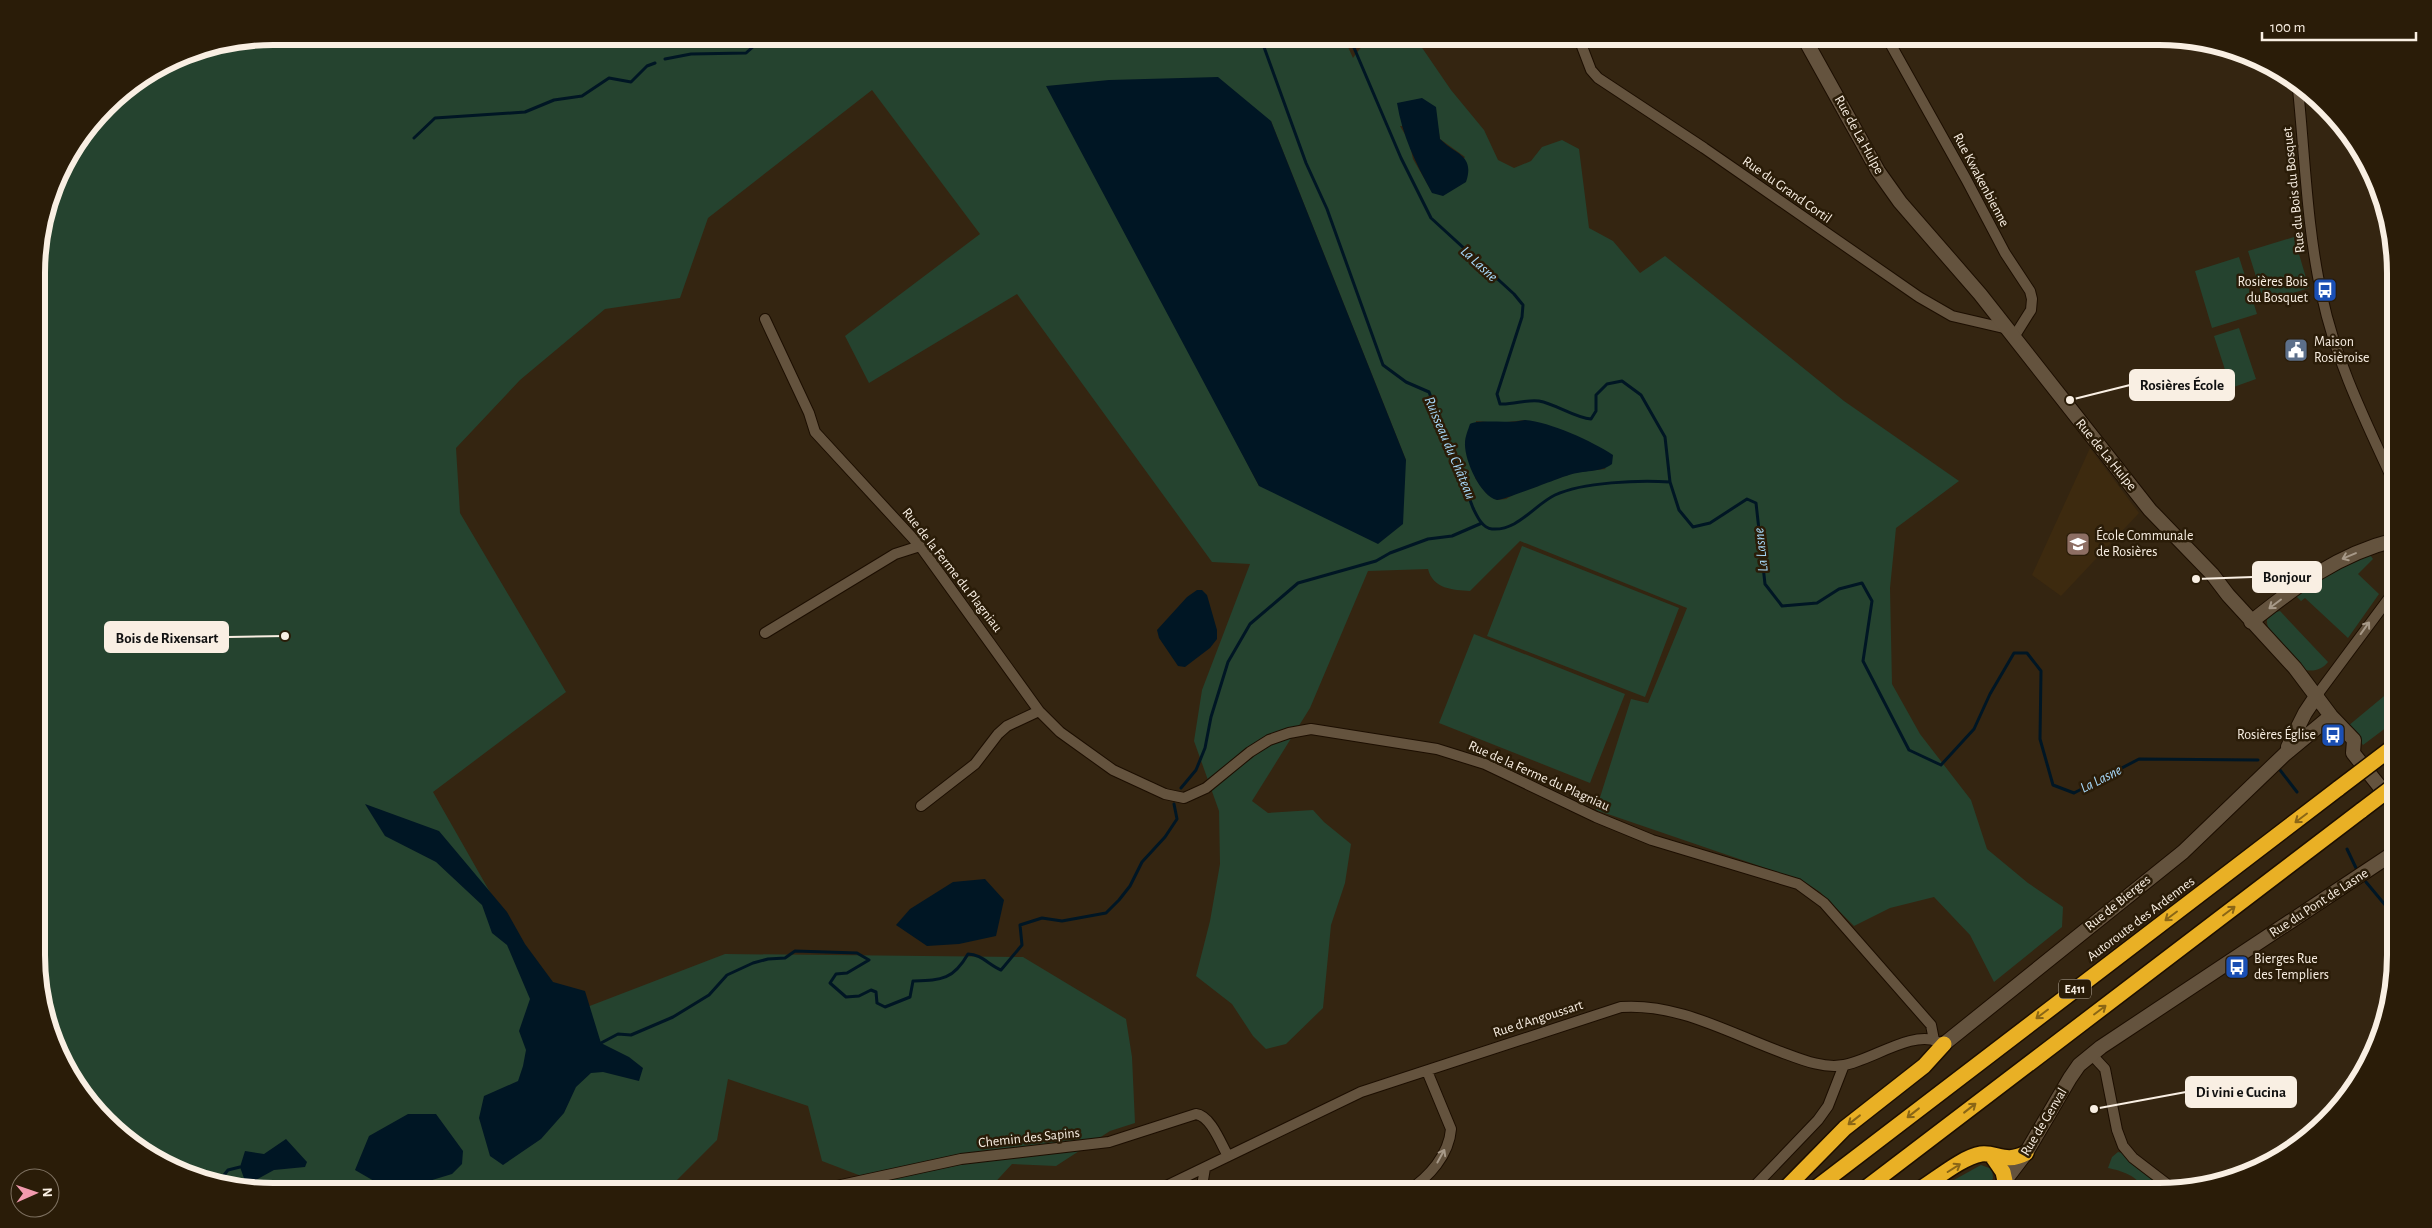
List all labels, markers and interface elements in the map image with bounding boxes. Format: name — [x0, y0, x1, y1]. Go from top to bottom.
scale bar — [2262, 10, 2416, 42]
text: 100 m — [2270, 20, 2305, 35]
street label: Rue de La Hulpe — [1832, 93, 1886, 177]
street label: Rue du Bois du Bosquet — [2280, 126, 2308, 254]
street label: Rue Kwakenbienne — [1950, 131, 2012, 229]
street label: Rue du Grand Cortil — [1740, 154, 1834, 226]
water label: La Lasne — [1458, 243, 1501, 285]
place label: Rosières Bois du Bosquet — [2238, 275, 2309, 305]
bus stop icon: Rosières Bois du Bosquet — [2312, 277, 2338, 303]
place label: Maison Rosièroise — [2314, 335, 2370, 365]
public building icon: Maison Rosièroise — [2283, 337, 2309, 363]
callout: Rosières École — [2130, 370, 2234, 400]
text: Rosières École — [2140, 376, 2224, 393]
water label: Ruisseau du Château — [1422, 394, 1478, 502]
street label: Rue de La Hulpe — [2073, 417, 2139, 493]
street label: Rue de la Ferme du Plagniau — [899, 505, 1005, 635]
place label: École Communale de Rosières — [2096, 526, 2193, 559]
water label: La Lasne — [1751, 527, 1771, 573]
school or university icon: École Communale de Rosières — [2065, 531, 2091, 557]
one-way arrow — [2342, 552, 2357, 562]
callout: Bonjour — [2253, 562, 2321, 592]
text: Bonjour — [2263, 570, 2312, 585]
one-way arrow — [2268, 598, 2281, 609]
one-way arrow — [2360, 621, 2370, 635]
callout: Bois de Rixensart — [105, 622, 228, 652]
text: Bois de Rixensart — [116, 631, 218, 646]
bus stop icon: Rosières Église — [2320, 722, 2346, 748]
place label: Rosières Église — [2237, 725, 2316, 742]
street label: Rue de la Ferme du Plagniau — [1466, 738, 1612, 814]
water label: La Lasne — [2078, 762, 2124, 796]
one-way arrow — [2294, 812, 2307, 823]
street label: Rue du Pont de Lasne — [2267, 866, 2371, 940]
street label: Rue de Bierges — [2083, 872, 2153, 934]
street label: Autoroute des Ardennes — [2085, 874, 2197, 964]
one-way arrow — [2222, 906, 2235, 917]
one-way arrow — [2164, 911, 2178, 921]
place label: Bierges Rue des Templiers — [2254, 952, 2329, 982]
bus stop icon: Bierges Rue des Templiers — [2224, 954, 2250, 980]
road number: E411 — [2059, 980, 2091, 999]
street label: Rue d'Angoussart — [1491, 998, 1585, 1040]
one-way arrow — [2093, 1004, 2106, 1015]
one-way arrow — [2036, 1009, 2049, 1020]
callout: Di vini e Cucina — [2186, 1077, 2296, 1107]
text: Di vini e Cucina — [2196, 1085, 2286, 1100]
street label: Rue de Genval — [2018, 1086, 2070, 1158]
one-way arrow — [1963, 1103, 1976, 1114]
one-way arrow — [1907, 1108, 1920, 1119]
one-way arrow — [1848, 1115, 1861, 1126]
street label: Chemin des Sapins — [978, 1126, 1080, 1150]
one-way arrow — [1437, 1150, 1447, 1164]
one-way arrow — [1946, 1163, 1960, 1173]
north arrow — [10, 1168, 60, 1218]
text: N — [40, 1187, 54, 1198]

